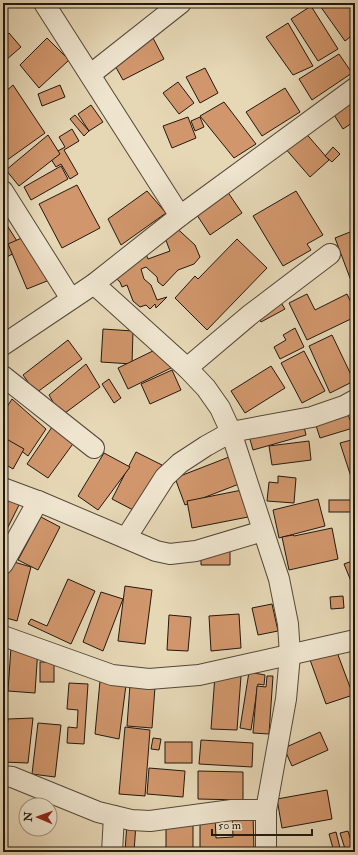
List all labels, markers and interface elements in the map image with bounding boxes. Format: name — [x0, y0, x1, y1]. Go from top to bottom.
north arrow — [18, 797, 58, 837]
text: N — [22, 810, 35, 823]
scale bar — [212, 811, 312, 837]
text: 50 m — [218, 818, 242, 833]

